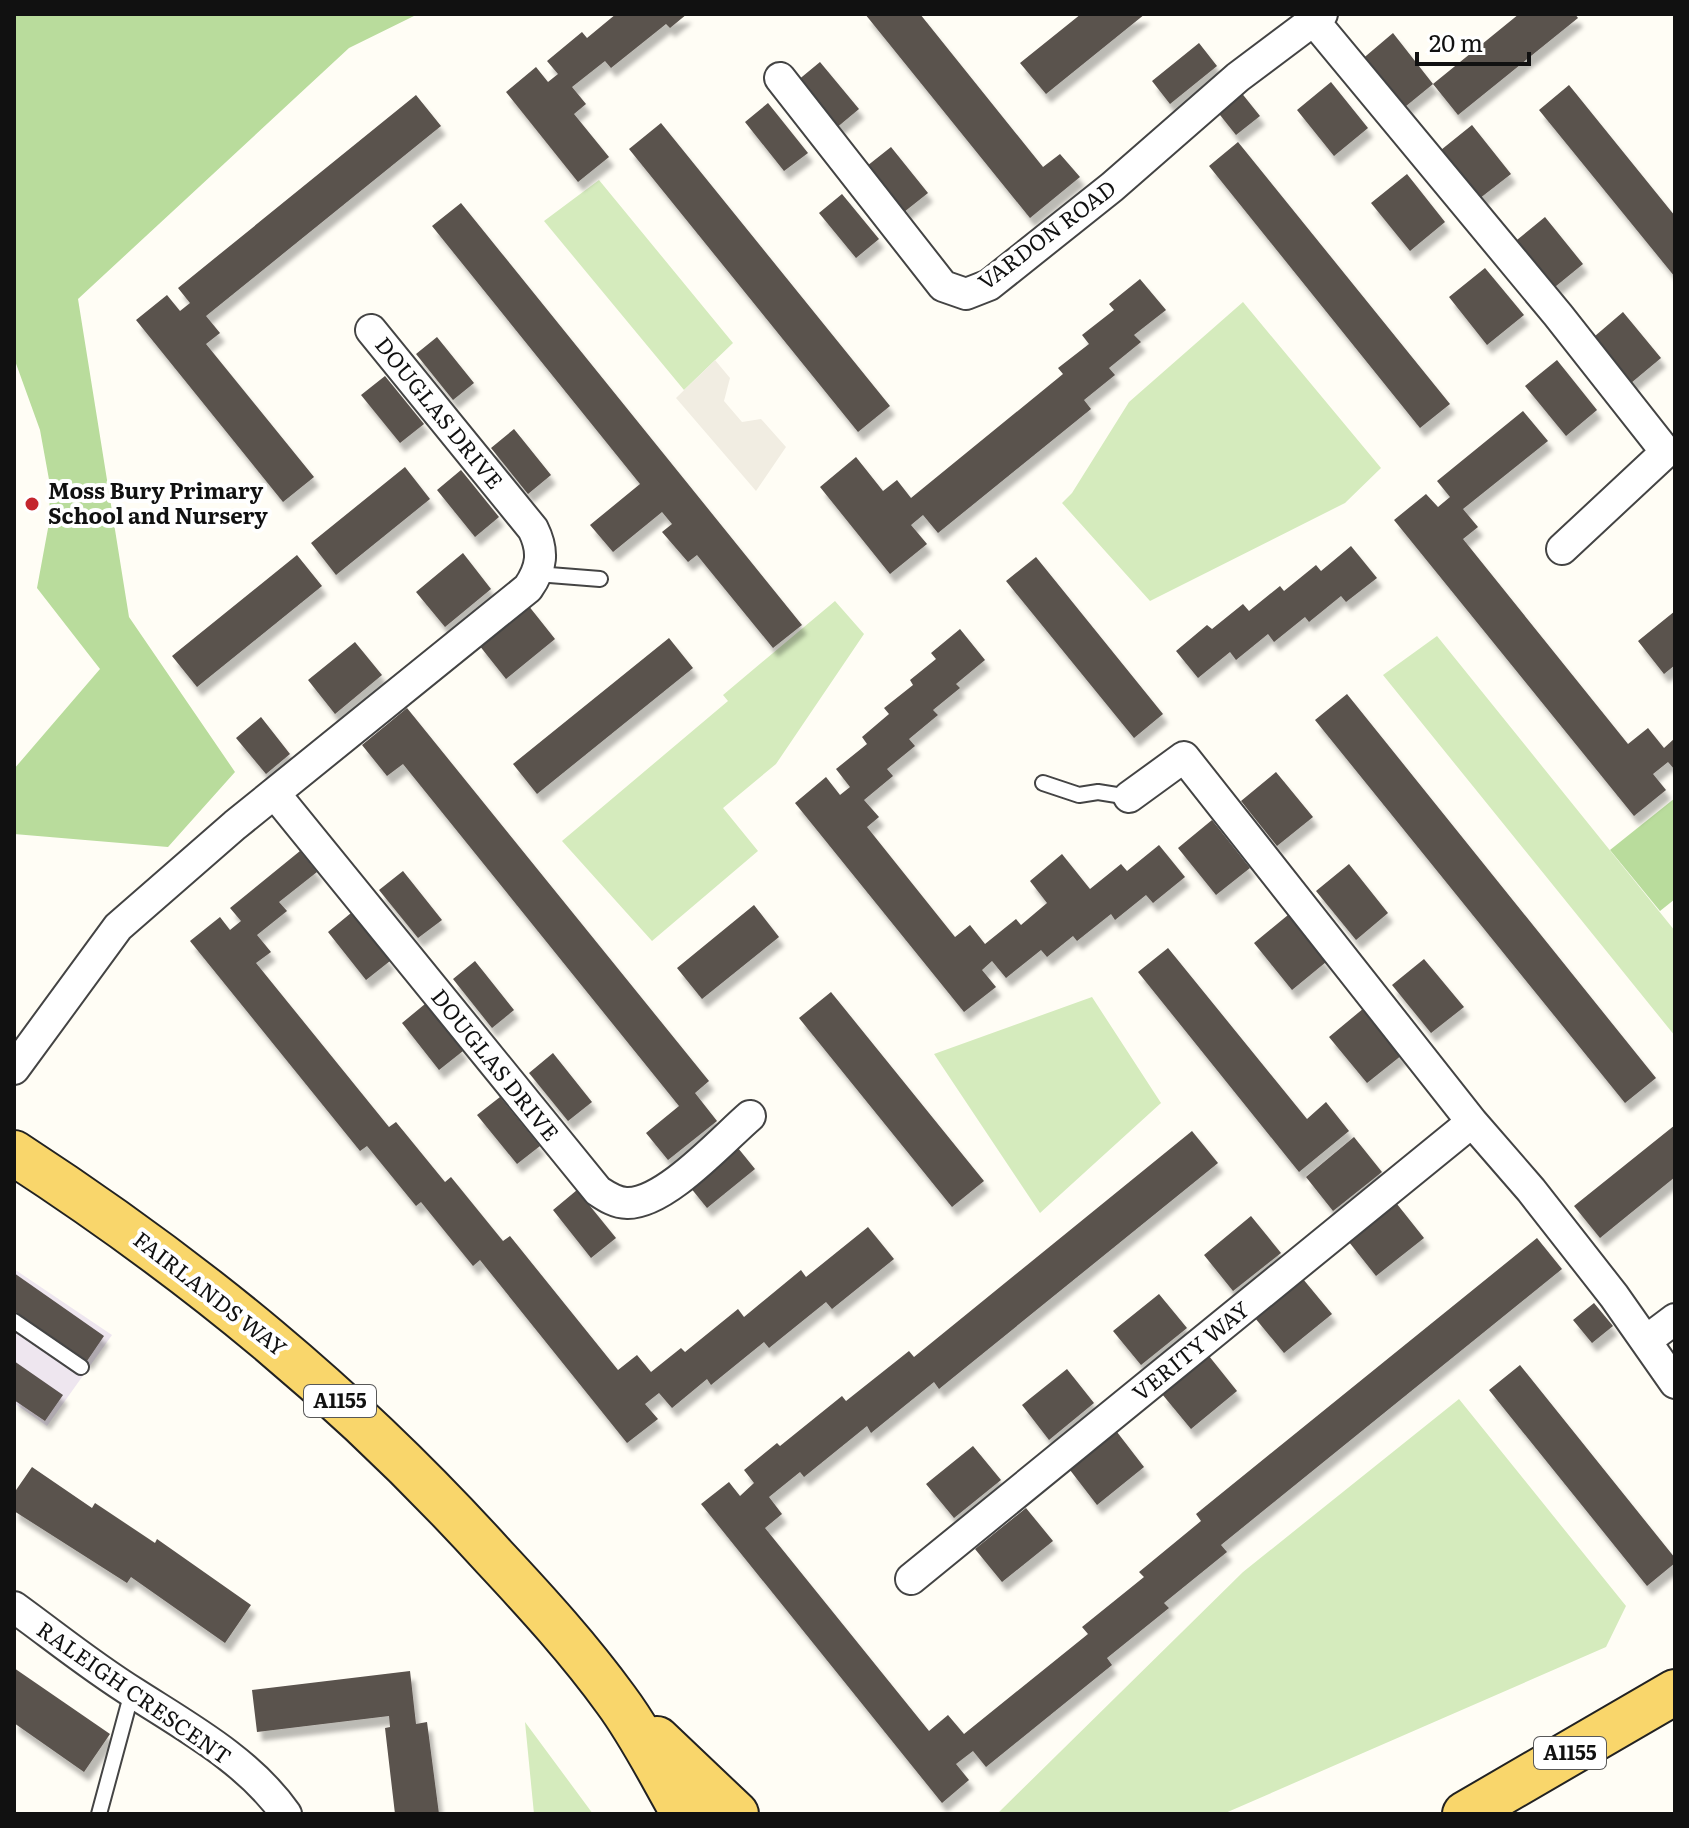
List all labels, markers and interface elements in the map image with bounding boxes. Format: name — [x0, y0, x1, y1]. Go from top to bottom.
scale bar — [1417, 16, 1529, 66]
text: 20 m — [1429, 24, 1483, 59]
street label: VARDON ROAD — [970, 171, 1122, 297]
street label: DOUGLAS DRIVE — [368, 329, 512, 495]
place label: Moss Bury Primary School and Nursery — [48, 473, 268, 531]
marker: Moss Bury Primary School and Nursery — [23, 495, 41, 513]
street label: DOUGLAS DRIVE — [424, 981, 568, 1147]
street label: FAIRLANDS WAY — [127, 1222, 295, 1363]
street label: VERITY WAY — [1124, 1292, 1256, 1408]
road number: A1155 — [304, 1385, 376, 1417]
street label: RALEIGH CRESCENT — [31, 1612, 239, 1772]
road number: A1155 — [1534, 1737, 1606, 1769]

